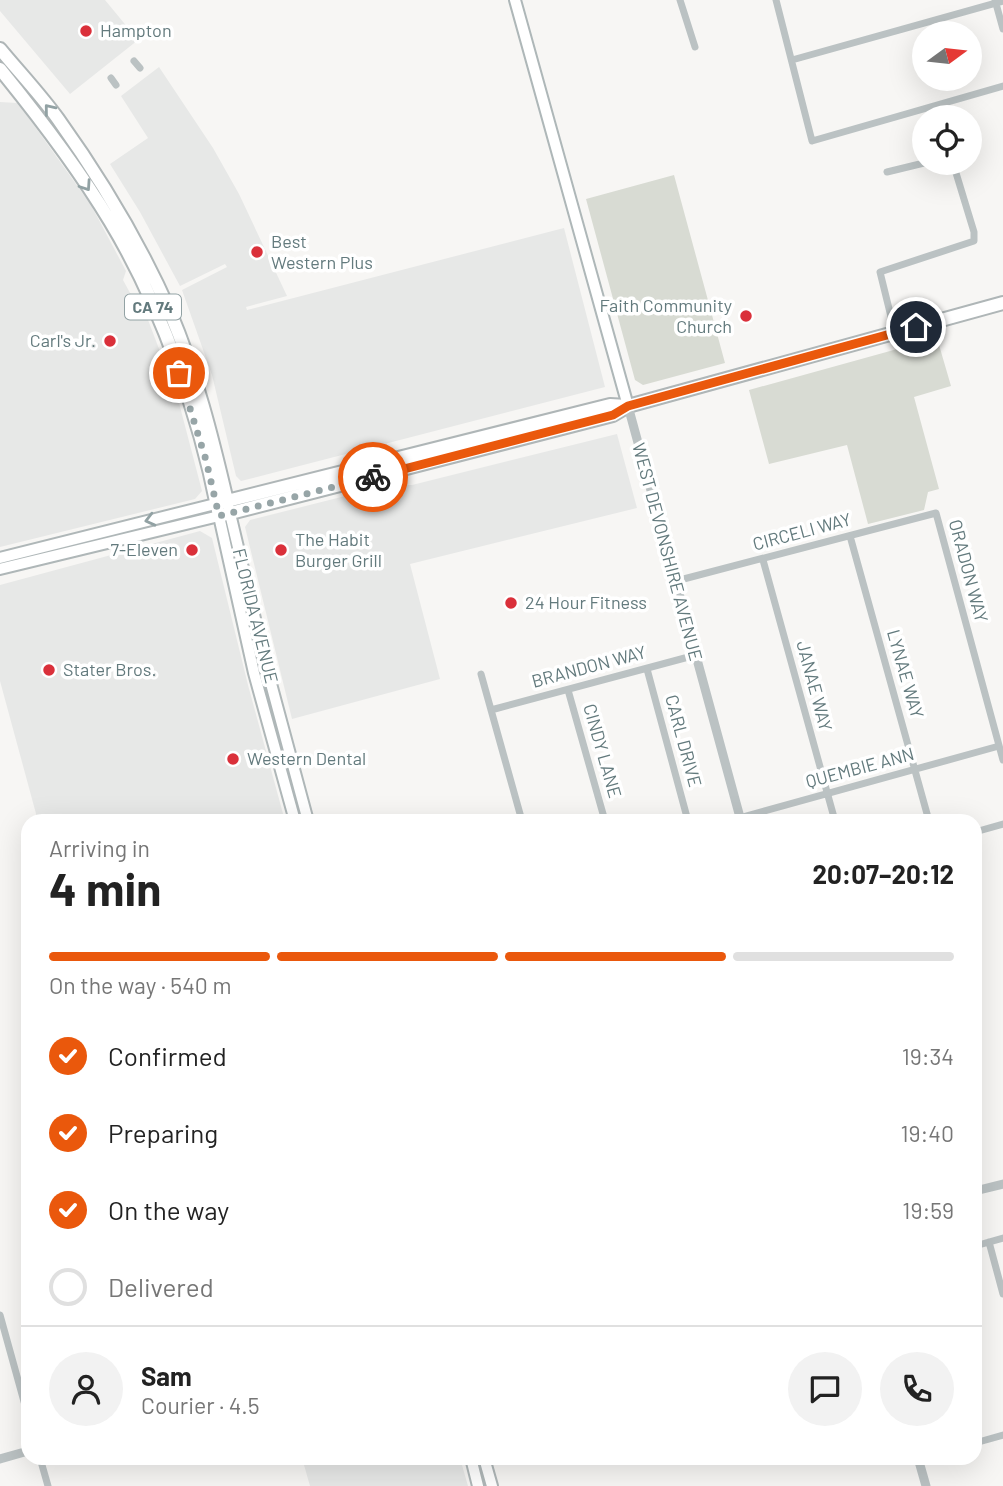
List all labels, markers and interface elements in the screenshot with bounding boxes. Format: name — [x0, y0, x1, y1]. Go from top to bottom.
place label: Hampton — [100, 19, 172, 41]
north arrow — [912, 21, 982, 91]
map controls — [912, 21, 982, 175]
marker: Hampton — [78, 23, 94, 39]
one-way arrow — [45, 104, 58, 116]
button: locate — [912, 105, 982, 175]
one-way arrow — [78, 178, 90, 191]
place label: Best Western Plus — [271, 230, 373, 273]
marker: Best Western Plus — [249, 244, 265, 260]
road number: CA 74 — [125, 294, 181, 320]
place label: Faith Community Church — [599, 294, 732, 337]
pin — [886, 297, 946, 357]
marker: Faith Community Church — [738, 308, 754, 324]
icon: home — [897, 308, 935, 346]
place label: Carl's Jr. — [30, 329, 96, 351]
marker: Carl's Jr. — [102, 333, 118, 349]
pin — [149, 343, 209, 403]
icon: bag — [160, 354, 198, 392]
street label: WEST DEVONSHIRE AVENUE — [628, 440, 708, 663]
courier — [338, 442, 408, 512]
icon: bike — [354, 458, 392, 496]
street label: CIRCELI WAY — [750, 507, 853, 555]
one-way arrow — [144, 512, 156, 526]
street label: ORADON WAY — [945, 517, 993, 625]
place label: The Habit Burger Grill — [295, 528, 382, 571]
place label: 7-Eleven — [110, 538, 178, 560]
marker: 7-Eleven — [184, 542, 200, 558]
marker: The Habit Burger Grill — [273, 542, 289, 558]
street label: FLORIDA AVENUE — [229, 546, 283, 686]
place label: 24 Hour Fitness — [525, 591, 647, 613]
marker: 24 Hour Fitness — [503, 595, 519, 611]
street label: LYNAE WAY — [883, 627, 929, 721]
street label: JANAE WAY — [792, 638, 838, 733]
street label: BRANDON WAY — [529, 640, 648, 692]
place label: Stater Bros. — [63, 658, 156, 680]
marker: Stater Bros. — [41, 662, 57, 678]
street label: CARL DRIVE — [661, 692, 707, 789]
street label: CINDY LANE — [579, 701, 627, 800]
street label: QUEMBIE ANN — [803, 742, 916, 792]
place label: Western Dental — [247, 747, 366, 769]
marker: Western Dental — [225, 751, 241, 767]
text: Arriving in — [49, 834, 150, 862]
text: 20:07–20:12 — [812, 858, 954, 889]
text: 4 min — [49, 860, 161, 915]
text: On the way · 540 m — [49, 971, 231, 999]
icon: check — [49, 1037, 87, 1075]
text: Confirmed — [108, 1040, 227, 1071]
text: 19:34 — [902, 1042, 954, 1070]
icon: check — [49, 1114, 87, 1152]
text: Preparing — [108, 1117, 218, 1148]
text: 19:40 — [901, 1119, 954, 1147]
icon: check — [49, 1191, 87, 1229]
text: On the way — [108, 1194, 229, 1225]
text: 19:59 — [902, 1196, 954, 1224]
text: Delivered — [108, 1271, 214, 1302]
button: person — [49, 1352, 123, 1426]
button: chat — [788, 1352, 862, 1426]
button: phone — [880, 1352, 954, 1426]
text: Sam — [141, 1360, 192, 1391]
text: Courier · 4.5 — [141, 1391, 260, 1419]

